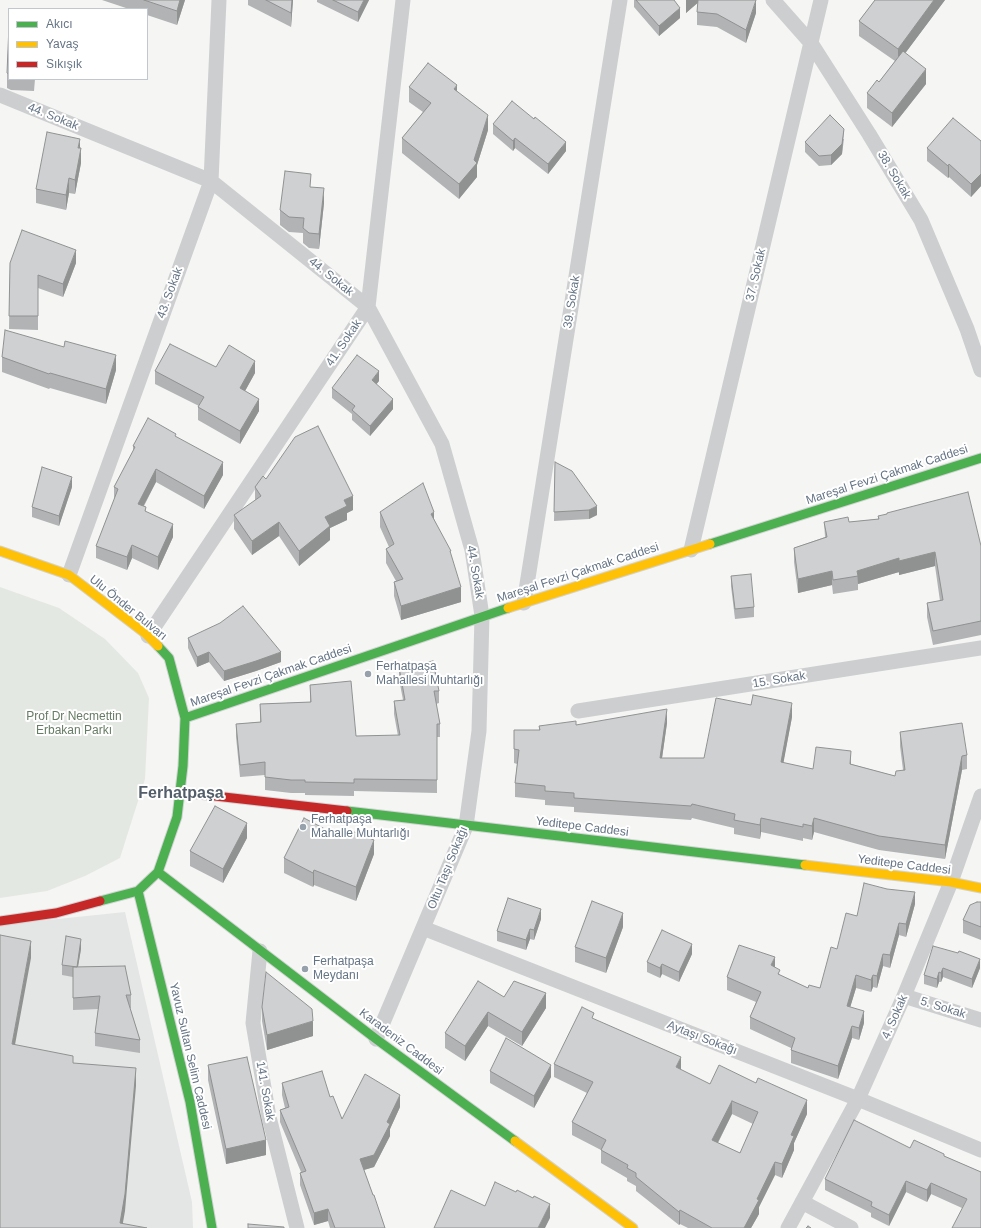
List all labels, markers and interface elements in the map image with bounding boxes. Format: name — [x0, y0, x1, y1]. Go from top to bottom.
legend — [8, 8, 148, 80]
text: Akıcı — [46, 17, 73, 31]
text: Yavaş — [46, 37, 78, 51]
text: Sıkışık — [46, 57, 82, 71]
street label: 44. Sokak — [26, 100, 80, 134]
street label: 38. Sokak — [874, 148, 914, 202]
street label: 37. Sokak — [743, 247, 769, 303]
street label: 44. Sokak — [306, 255, 356, 299]
street label: 43. Sokak — [154, 265, 186, 321]
street label: 39. Sokak — [561, 275, 583, 329]
street label: 41. Sokak — [323, 317, 365, 369]
street label: Mareşal Fevzi Çakmak Caddesi — [804, 442, 970, 508]
street label: Mareşal Fevzi Çakmak Caddesi — [495, 540, 661, 606]
street label: 44. Sokak — [463, 544, 487, 600]
street label: Ulu Önder Bulvarı — [86, 572, 170, 644]
street label: Mareşal Fevzi Çakmak Caddesi — [189, 642, 353, 710]
place label: Ferhatpaşa Mahallesi Muhtarlığı — [376, 660, 483, 688]
marker: Ferhatpaşa Mahallesi Muhtarlığı — [363, 669, 373, 679]
street label: 15. Sokak — [752, 669, 806, 691]
park label: Prof Dr Necmettin Erbakan Parkı — [26, 710, 122, 738]
district label: Ferhatpaşa — [138, 784, 224, 804]
place label: Ferhatpaşa Mahalle Muhtarlığı — [311, 813, 410, 841]
street label: Yeditepe Caddesi — [535, 814, 629, 840]
marker: Ferhatpaşa Mahalle Muhtarlığı — [298, 822, 308, 832]
street label: Oltu Taşı Sokağı — [425, 824, 471, 912]
street label: Yeditepe Caddesi — [857, 852, 951, 878]
place label: Ferhatpaşa Meydanı — [313, 955, 374, 983]
marker: Ferhatpaşa Meydanı — [300, 964, 310, 974]
street label: Yavuz Sultan Selim Caddesi — [166, 981, 214, 1131]
street label: 4. Sokak — [879, 993, 911, 1041]
street label: 5. Sokak — [919, 994, 967, 1022]
street label: Karadeniz Caddesi — [356, 1006, 446, 1078]
street label: Aytaşı Sokağı — [665, 1018, 739, 1058]
street label: 141. Sokak — [253, 1060, 277, 1122]

